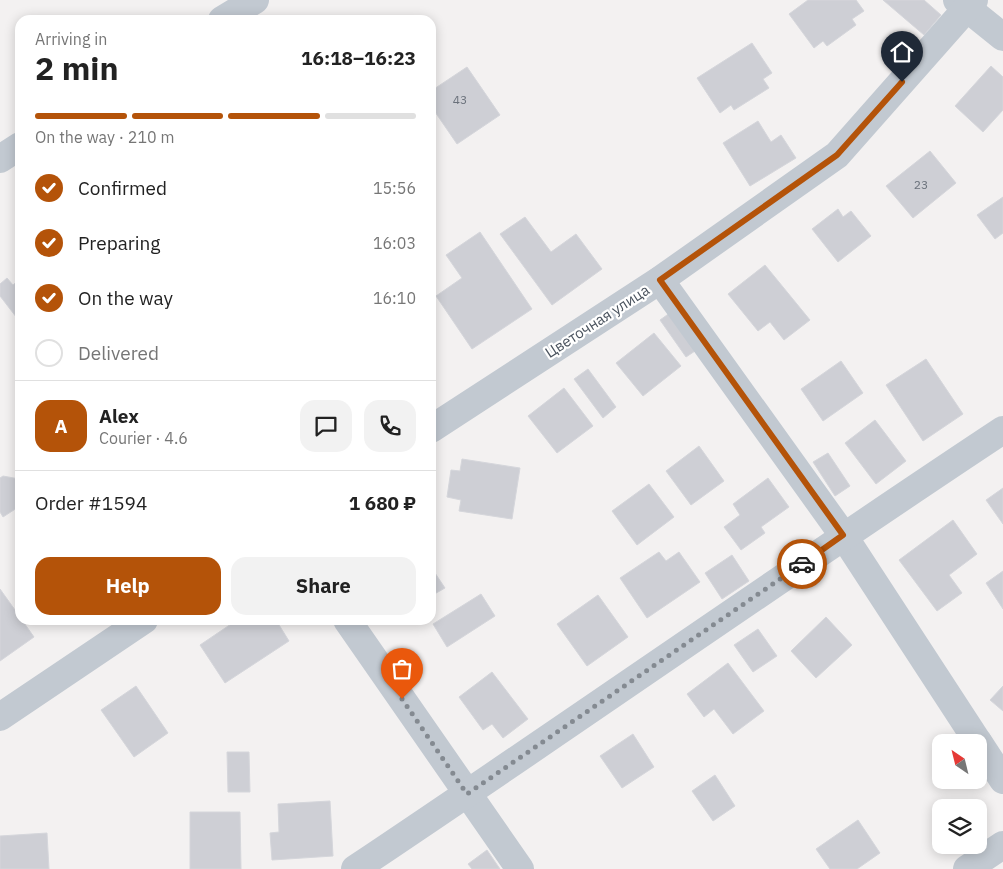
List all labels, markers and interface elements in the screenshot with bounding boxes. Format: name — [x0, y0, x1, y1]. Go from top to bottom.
text: Arriving in — [35, 29, 107, 49]
pin — [881, 31, 923, 82]
icon: home — [888, 38, 916, 66]
text: 16:18–16:23 — [301, 46, 416, 70]
text: 2 min — [35, 47, 119, 89]
house number: 43 — [453, 92, 467, 107]
text: On the way · 210 m — [35, 127, 174, 147]
icon: check — [35, 174, 63, 202]
text: Confirmed — [78, 176, 167, 200]
house number: 23 — [914, 177, 928, 192]
text: 15:56 — [373, 178, 416, 198]
icon: check — [35, 229, 63, 257]
text: Preparing — [78, 231, 160, 255]
text: 16:03 — [373, 233, 416, 253]
street label: Цветочная улица — [541, 280, 653, 362]
icon: check — [35, 284, 63, 312]
text: On the way — [78, 286, 173, 310]
text: 16:10 — [373, 288, 416, 308]
text: Delivered — [78, 341, 159, 365]
button: chat — [300, 400, 352, 452]
button: phone — [364, 400, 416, 452]
text: Alex — [99, 404, 139, 428]
text: A — [54, 414, 68, 438]
text: Courier · 4.6 — [99, 428, 188, 448]
text: Order #1594 — [35, 491, 147, 515]
text: 1 680 ₽ — [349, 491, 416, 515]
courier — [777, 539, 827, 589]
icon: car — [788, 550, 816, 578]
button: Help — [35, 557, 221, 615]
button: Share — [231, 557, 416, 615]
pin — [381, 648, 423, 699]
icon: bag — [388, 655, 416, 683]
north arrow — [932, 734, 988, 789]
map controls — [932, 734, 987, 854]
button: layers — [932, 799, 987, 854]

